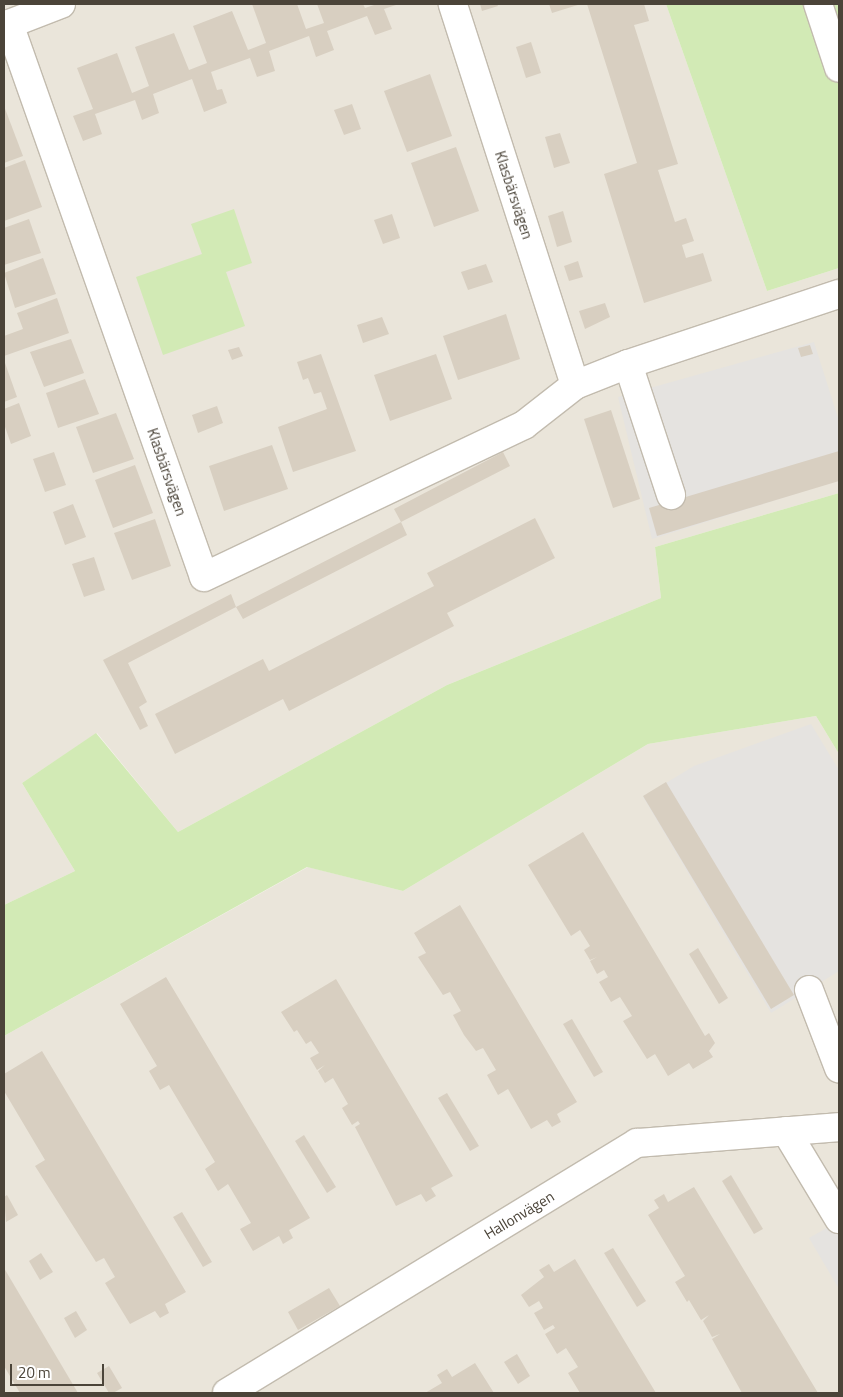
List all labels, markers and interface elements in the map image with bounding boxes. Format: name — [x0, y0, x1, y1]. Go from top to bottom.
street label: Klasbärsvägen — [491, 149, 537, 241]
street label: Klasbärsvägen — [144, 426, 190, 518]
street label: Hallonvägen — [481, 1187, 557, 1243]
scale bar — [12, 1354, 106, 1386]
text: 20 m — [18, 1361, 51, 1384]

